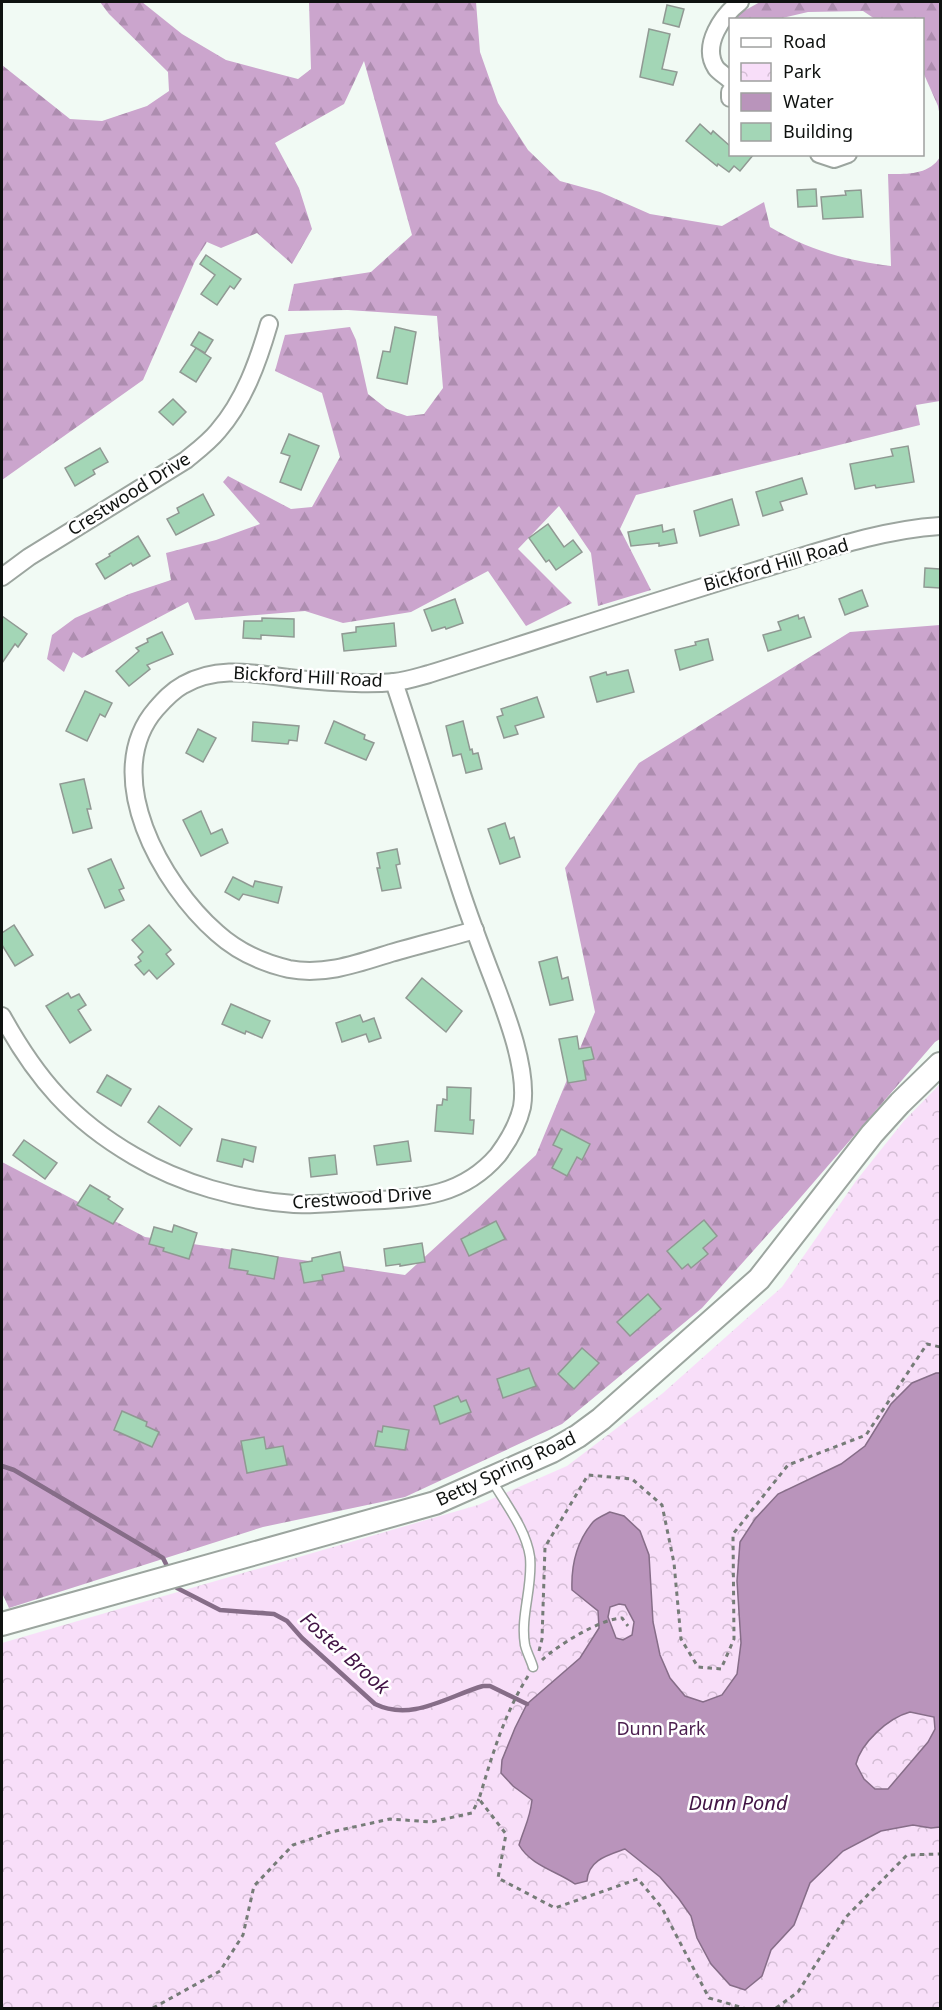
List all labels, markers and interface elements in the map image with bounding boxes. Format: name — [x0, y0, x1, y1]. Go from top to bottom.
legend — [729, 18, 924, 156]
text: Road — [783, 29, 826, 53]
text: Park — [783, 59, 821, 83]
text: Water — [783, 89, 834, 113]
text: Building — [783, 119, 853, 143]
street label: Crestwood Drive — [63, 446, 194, 540]
street label: Bickford Hill Road — [700, 532, 851, 596]
street label: Bickford Hill Road — [233, 660, 383, 692]
street label: Crestwood Drive — [291, 1180, 433, 1214]
street label: Betty Spring Road — [432, 1425, 579, 1511]
water label: Foster Brook — [295, 1605, 397, 1701]
park label: Dunn Park — [616, 1716, 706, 1740]
water label: Dunn Pond — [688, 1789, 788, 1816]

